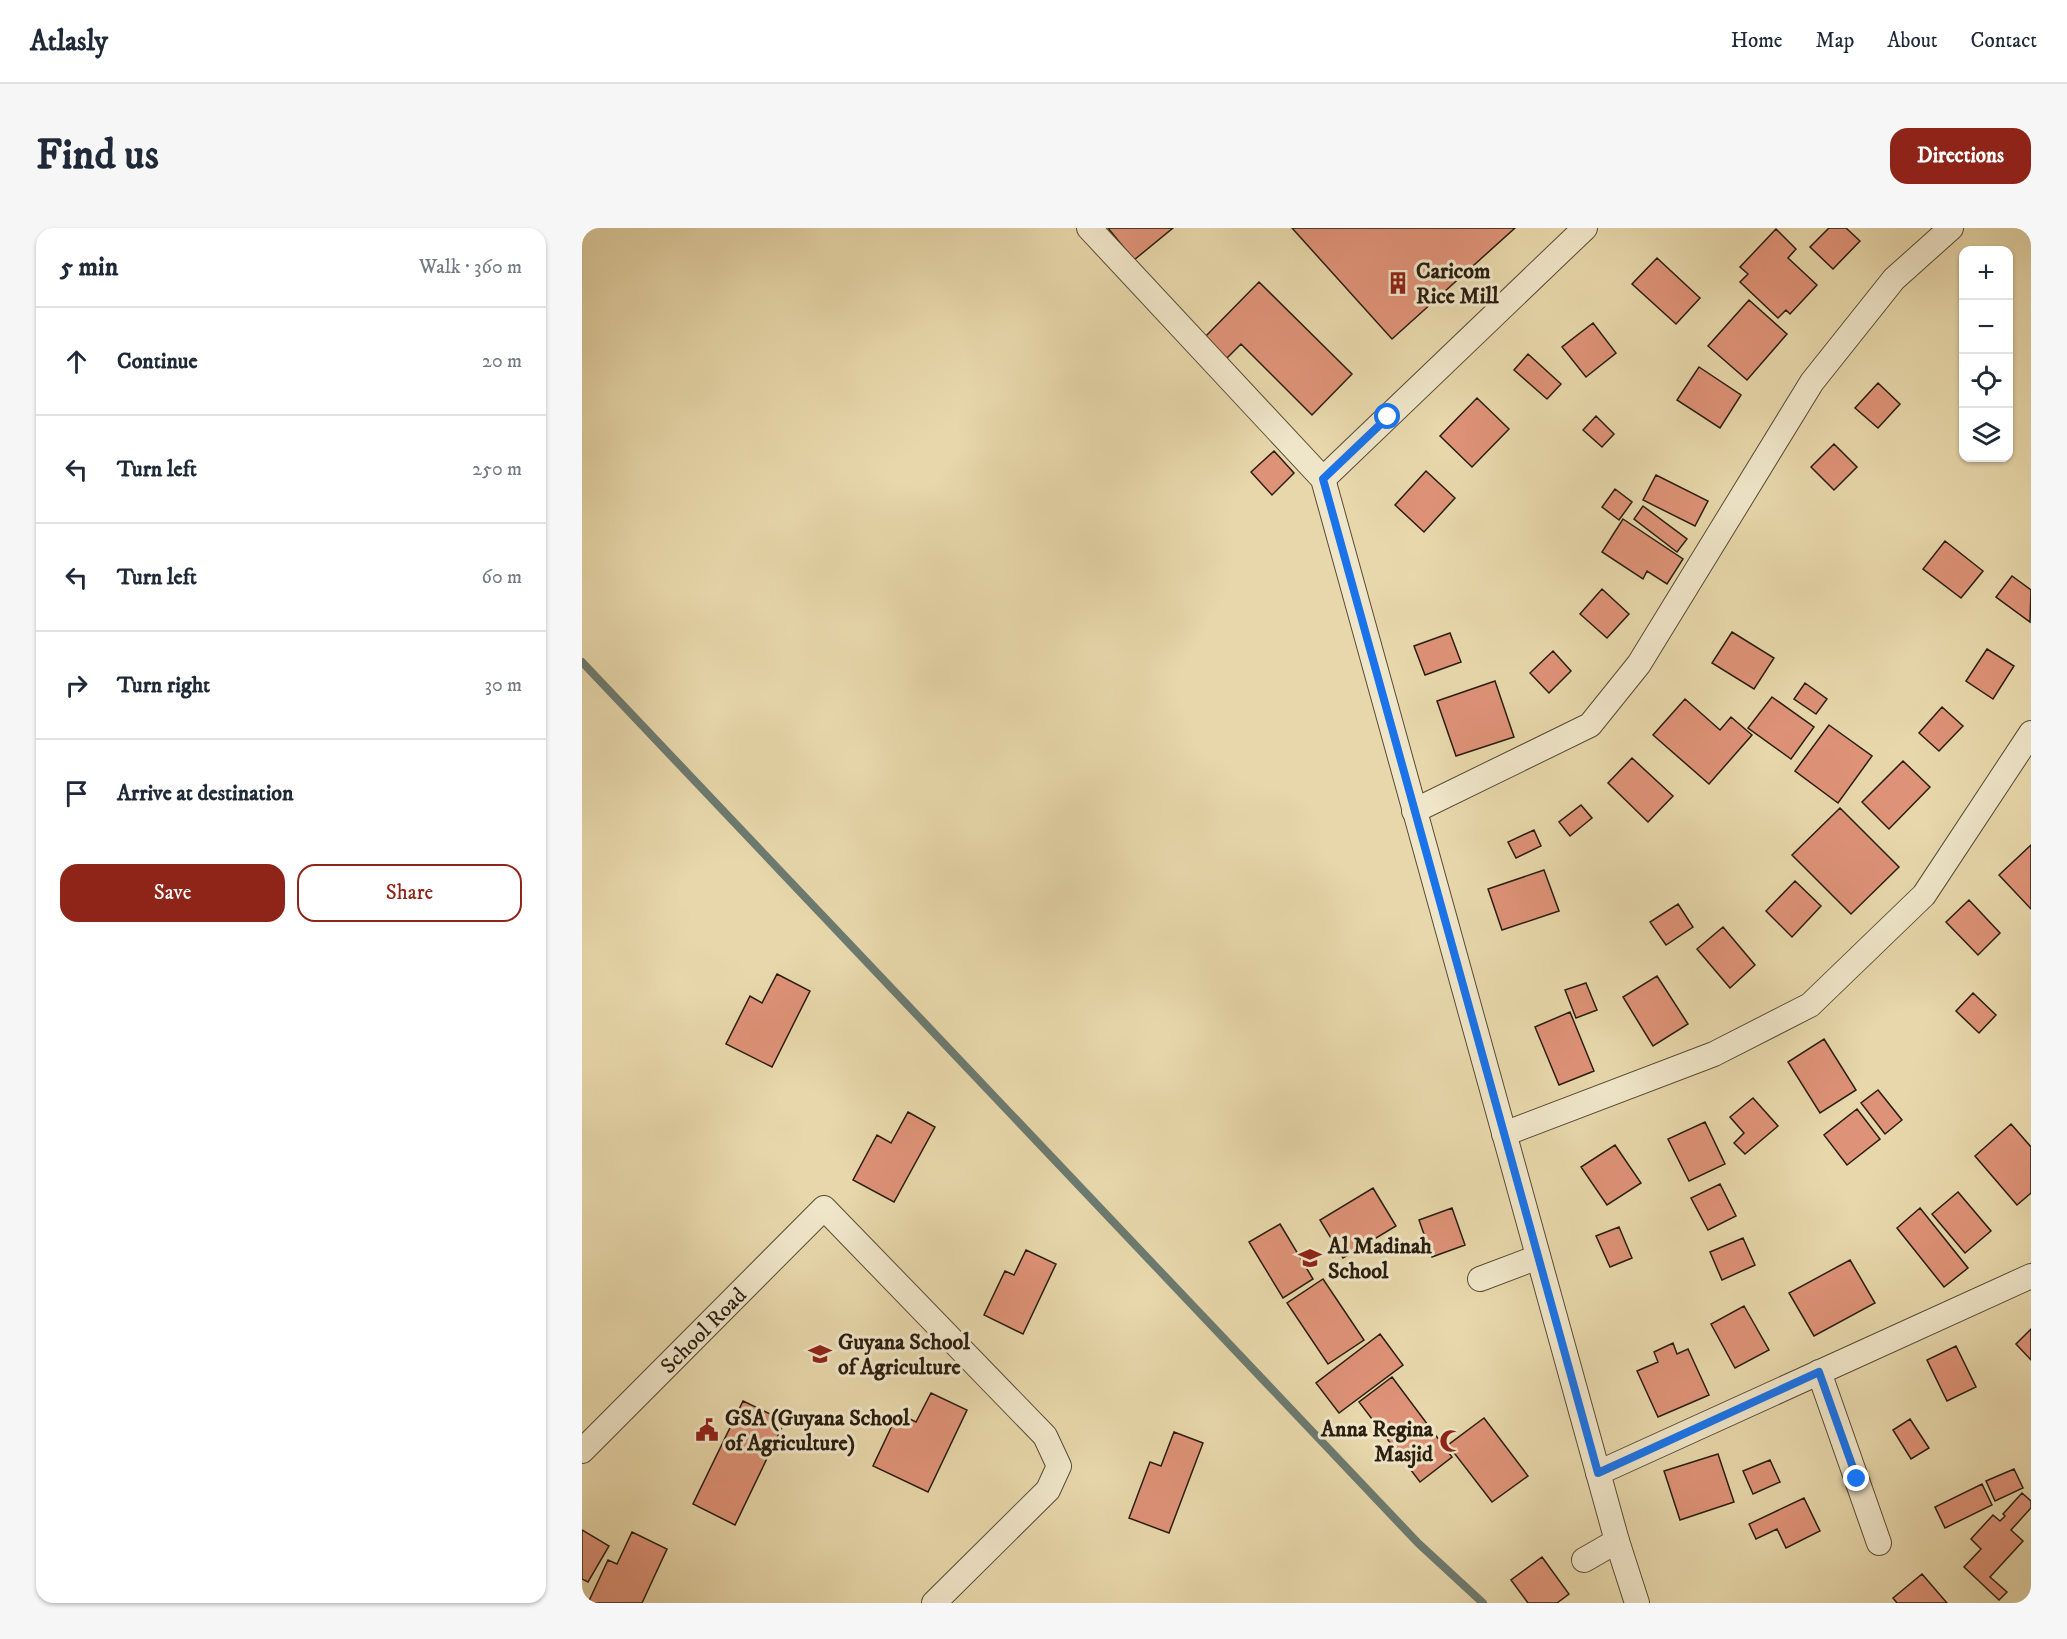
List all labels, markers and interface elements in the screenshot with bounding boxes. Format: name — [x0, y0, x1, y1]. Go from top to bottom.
text: Atlasly — [30, 24, 108, 59]
text: Home — [1731, 28, 1783, 54]
text: Map — [1816, 28, 1854, 54]
text: About — [1887, 28, 1938, 54]
text: Contact — [1971, 28, 2037, 54]
button: Directions — [1890, 128, 2031, 184]
text: Find us — [36, 130, 159, 182]
map controls — [1959, 246, 2013, 462]
button: + — [1959, 246, 2013, 300]
text: 5 min — [60, 251, 118, 284]
text: Walk · 360 m — [419, 255, 522, 280]
place label: Caricom Rice Mill — [1416, 258, 1499, 310]
building icon: Caricom Rice Mill — [1385, 270, 1411, 296]
button: − — [1959, 300, 2013, 354]
icon: ahead — [60, 345, 93, 378]
text: Continue — [117, 348, 198, 375]
text: 20 m — [482, 349, 522, 374]
button: locate — [1959, 354, 2013, 408]
route start — [1374, 403, 1400, 429]
button: layers — [1959, 408, 2013, 462]
icon: left — [60, 453, 93, 486]
text: Turn left — [117, 456, 197, 483]
text: 250 m — [472, 457, 522, 482]
icon: left — [60, 561, 93, 594]
text: Turn left — [117, 564, 197, 591]
text: 60 m — [482, 565, 522, 590]
icon: right — [60, 669, 93, 702]
text: Turn right — [117, 672, 210, 699]
text: 30 m — [484, 673, 522, 698]
icon: arrive — [60, 777, 93, 810]
text: Arrive at destination — [117, 780, 294, 807]
button: Save — [60, 864, 285, 922]
button: Share — [297, 864, 522, 922]
place label: Al Madinah School — [1327, 1233, 1432, 1285]
school or university icon: Al Madinah School — [1297, 1245, 1323, 1271]
street label: School Road — [655, 1282, 752, 1380]
place label: Guyana School of Agriculture — [838, 1329, 970, 1381]
school or university icon: Guyana School of Agriculture — [807, 1341, 833, 1367]
place label: GSA (Guyana School of Agriculture) — [725, 1405, 910, 1457]
place label: Anna Regina Masjid — [1320, 1416, 1434, 1469]
public building icon: GSA (Guyana School of Agriculture) — [694, 1417, 720, 1443]
mosque icon: Anna Regina Masjid — [1438, 1428, 1464, 1454]
route end — [1843, 1465, 1869, 1491]

